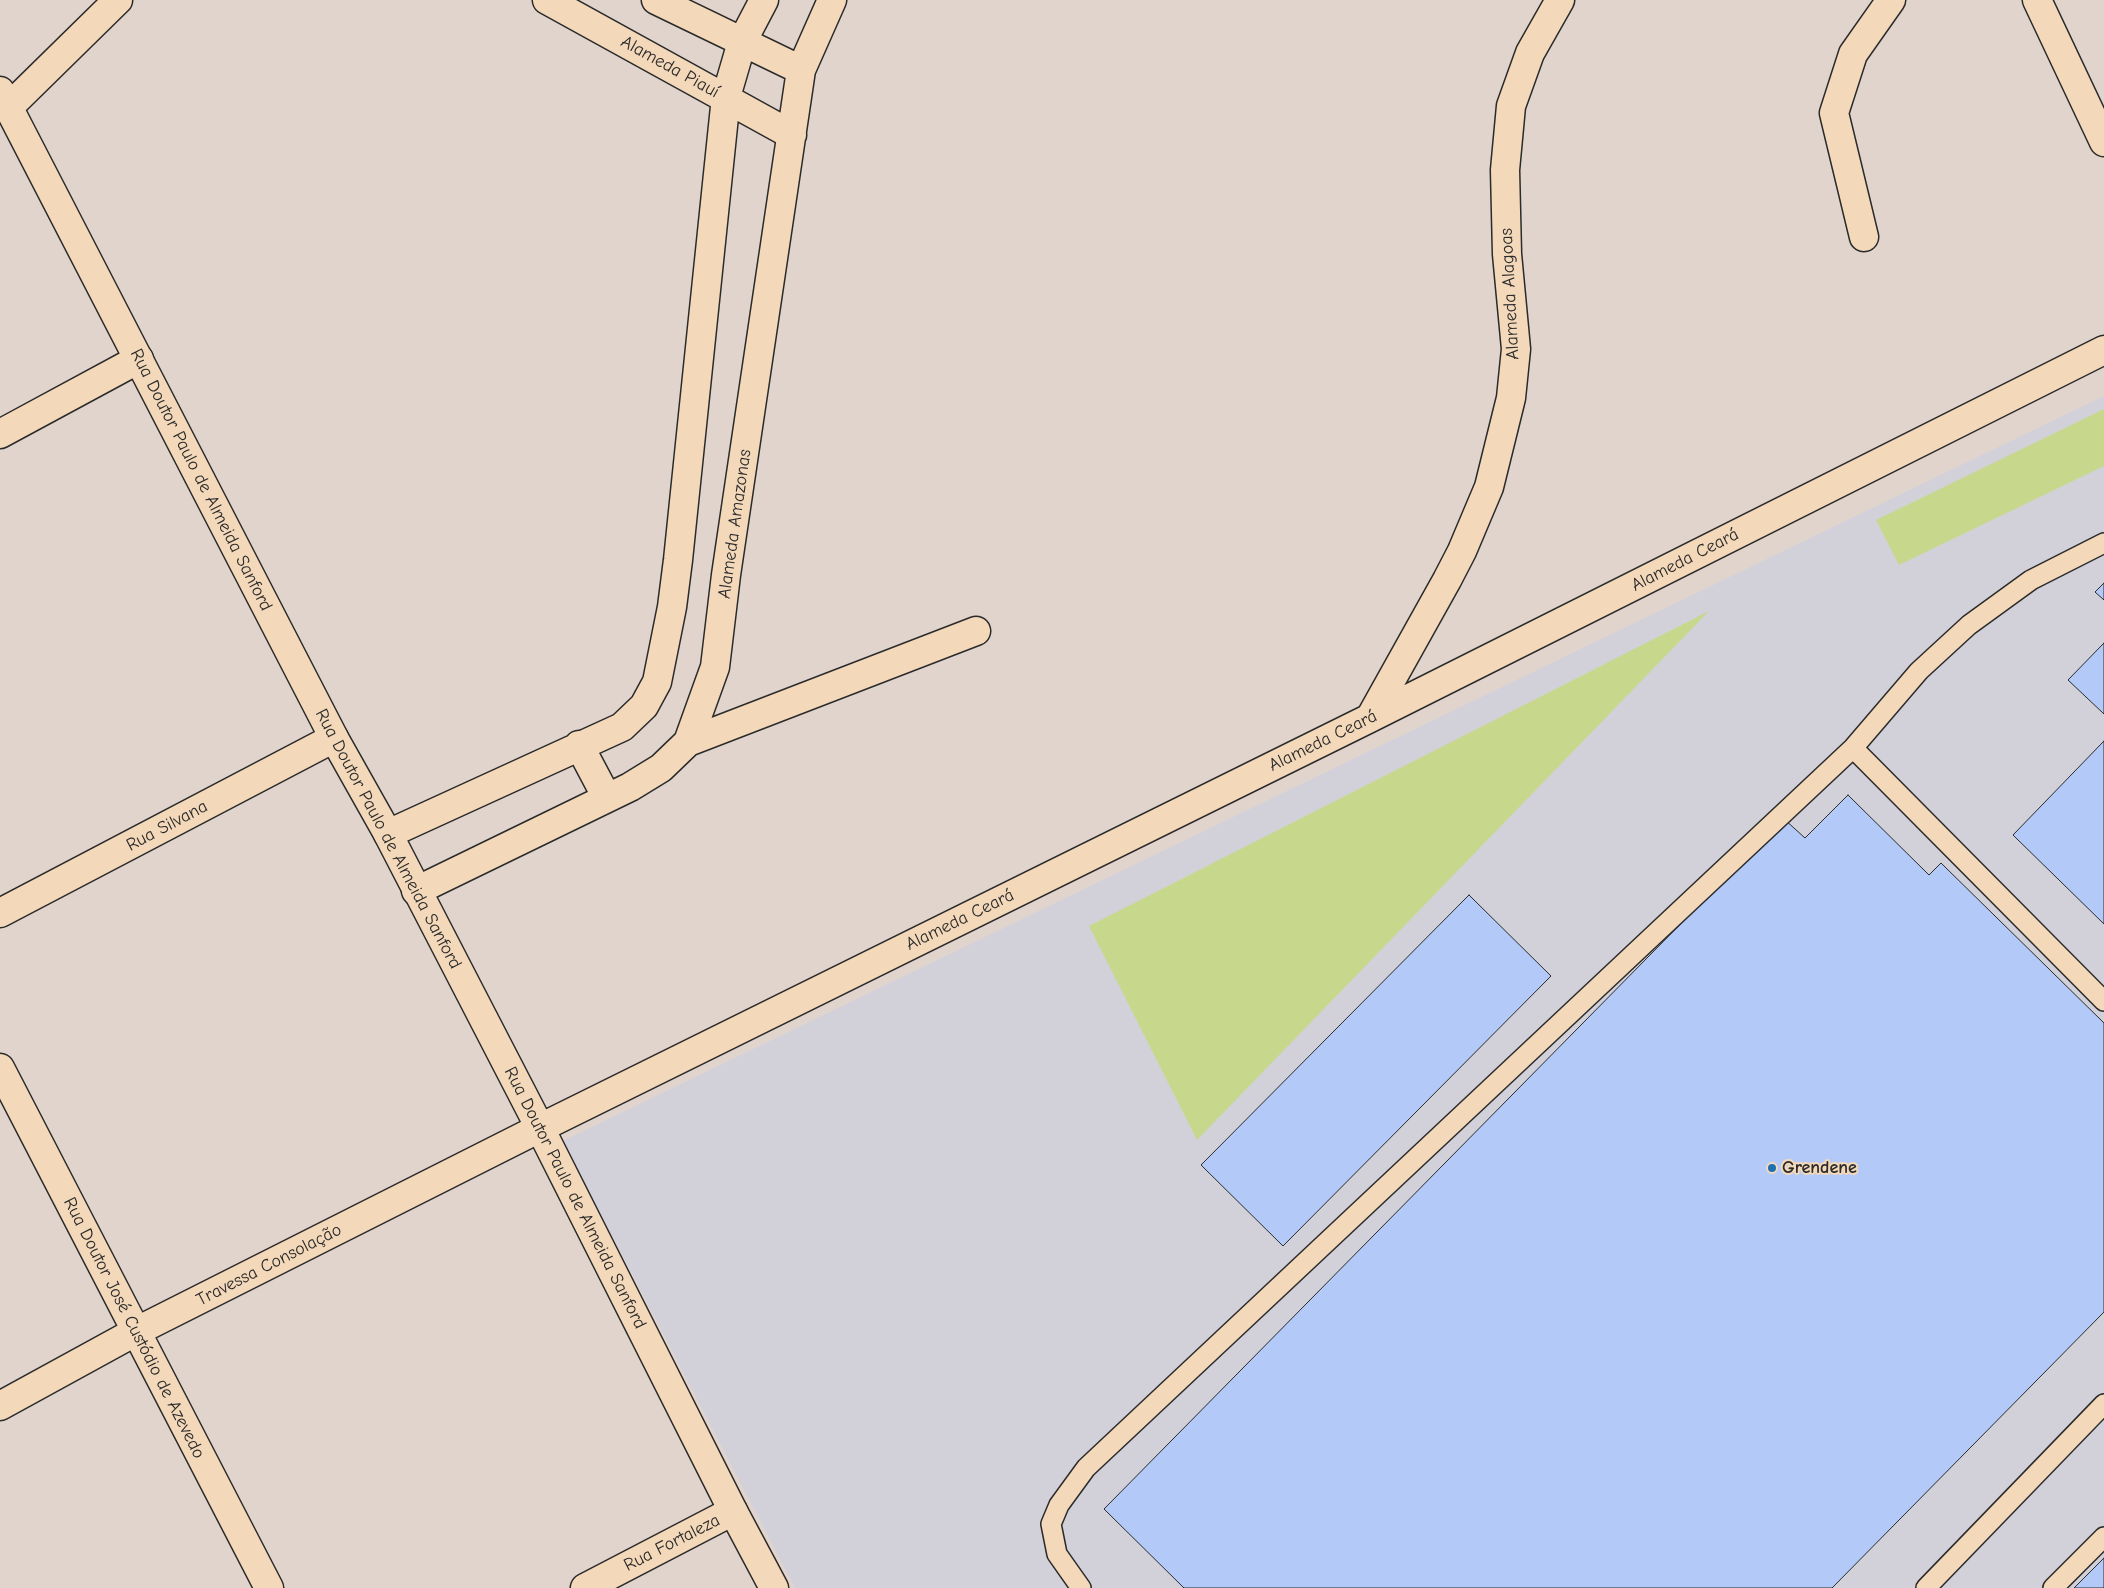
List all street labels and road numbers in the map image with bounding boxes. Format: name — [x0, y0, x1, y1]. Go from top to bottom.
street label: Alameda Piauí — [617, 31, 723, 103]
street label: Alameda Alagoas — [1496, 228, 1524, 360]
street label: Rua Doutor Paulo de Almeida Sanford — [125, 345, 277, 615]
street label: Alameda Amazonas — [714, 448, 756, 600]
street label: Alameda Ceará — [1628, 524, 1742, 596]
street label: Rua Doutor Paulo de Almeida Sanford — [310, 705, 466, 973]
street label: Alameda Ceará — [1265, 705, 1381, 777]
street label: Rua Silvana — [123, 796, 211, 856]
street label: Alameda Ceará — [902, 884, 1018, 956]
street label: Rua Doutor Paulo de Almeida Sanford — [499, 1063, 651, 1333]
street label: Rua Doutor José Custódio de Azevedo — [58, 1194, 210, 1462]
street label: Travessa Consolação — [193, 1219, 345, 1311]
street label: Rua Fortaleza — [620, 1510, 724, 1576]

